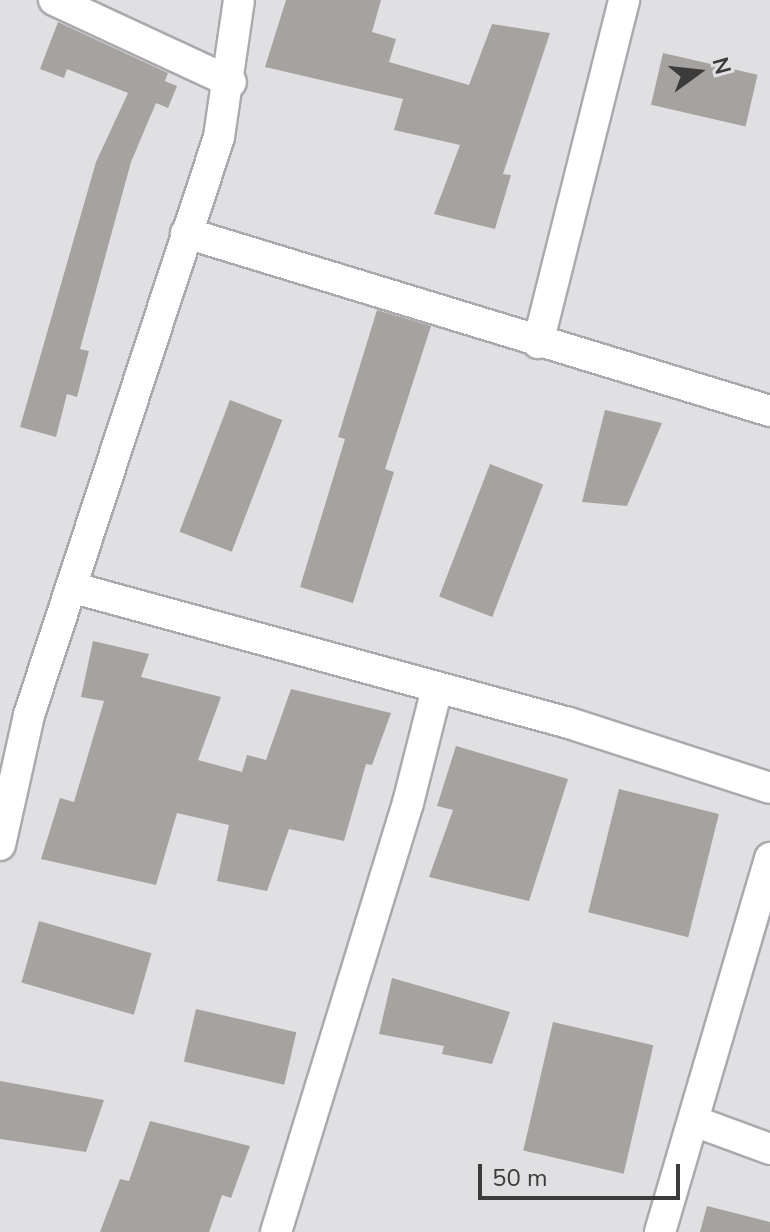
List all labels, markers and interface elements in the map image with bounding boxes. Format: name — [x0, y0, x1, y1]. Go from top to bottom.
north arrow — [658, 32, 738, 112]
text: N — [705, 54, 738, 78]
scale bar — [482, 1148, 684, 1198]
text: 50 m — [492, 1162, 548, 1194]

